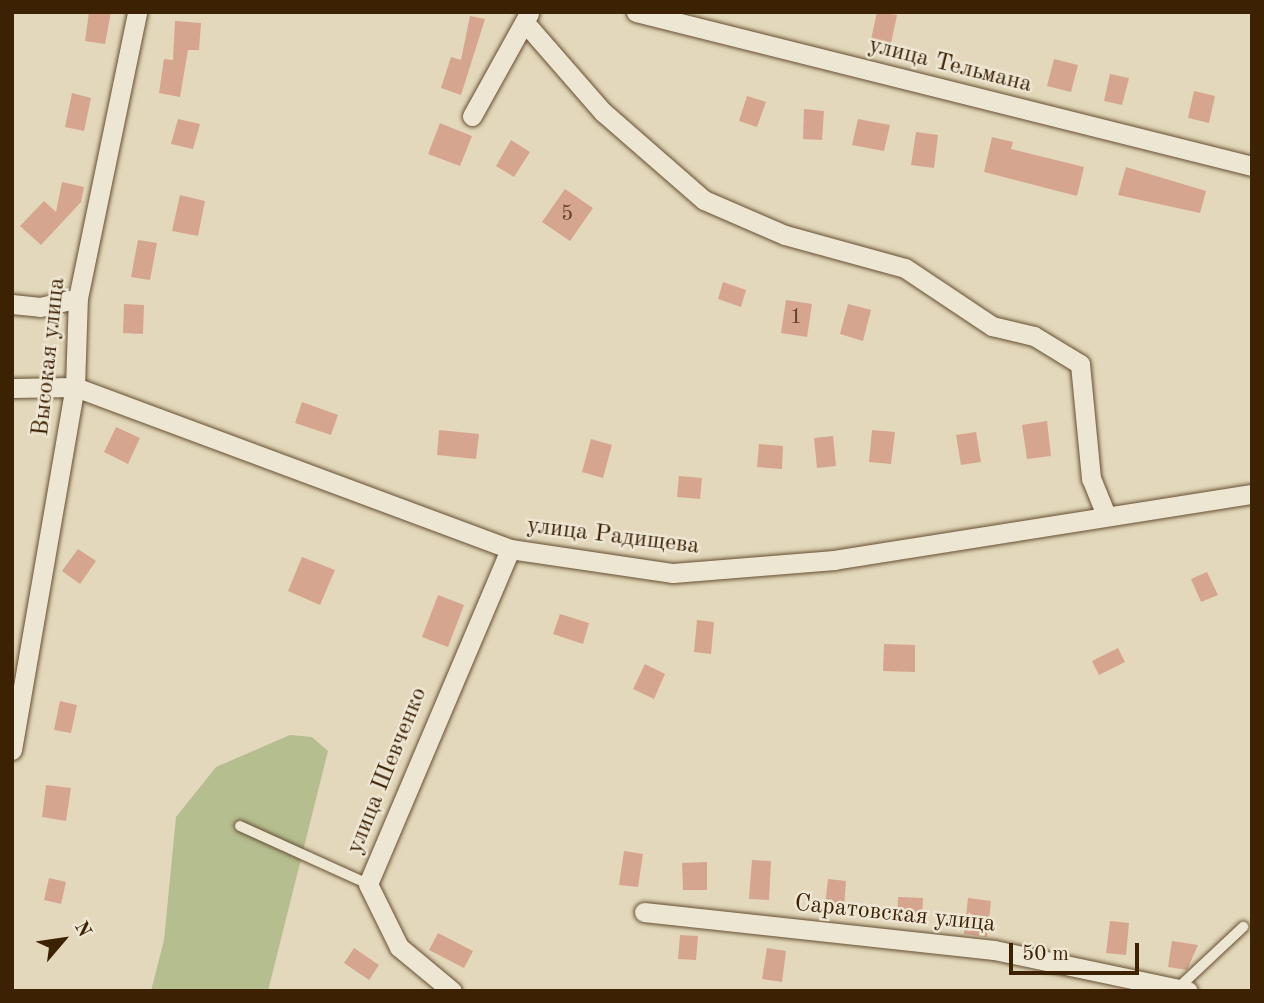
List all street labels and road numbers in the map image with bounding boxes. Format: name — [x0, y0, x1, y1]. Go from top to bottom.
street label: улица Тельмана — [865, 32, 1035, 100]
street label: Высокая улица — [27, 276, 73, 438]
street label: улица Радищева — [525, 512, 701, 562]
street label: улица Шевченко — [341, 683, 435, 859]
street label: Саратовская улица — [793, 890, 997, 940]

